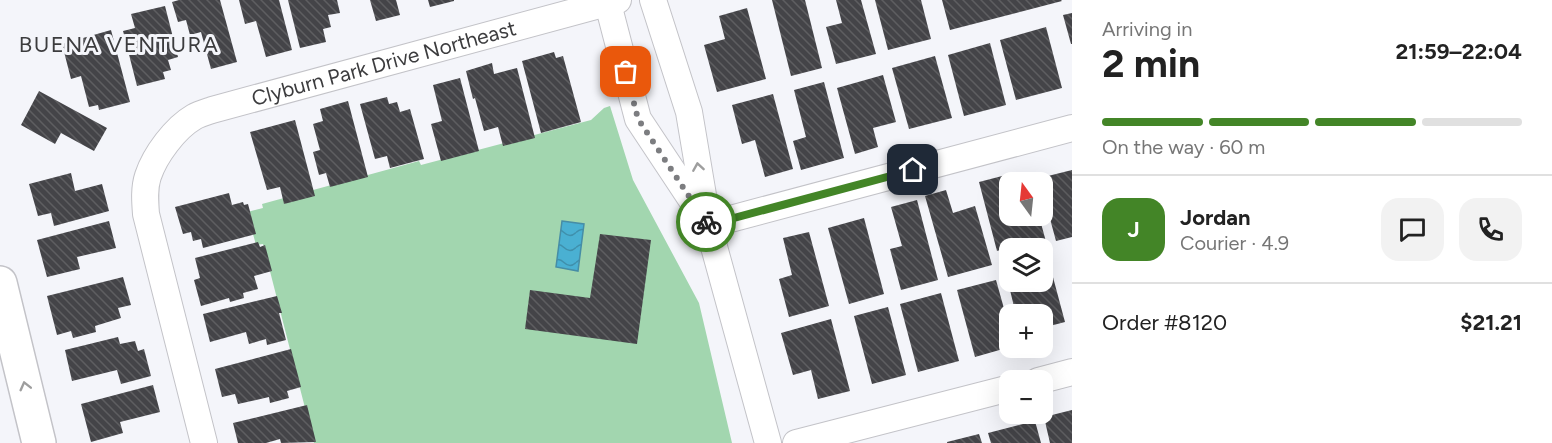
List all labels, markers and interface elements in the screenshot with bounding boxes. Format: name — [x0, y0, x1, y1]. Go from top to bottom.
street label: Clyburn Park Drive Northeast — [249, 15, 519, 111]
text: Arriving in — [1102, 17, 1192, 41]
district label: BUENA VENTURA — [19, 31, 219, 58]
text: 21:59–22:04 — [1395, 38, 1522, 65]
text: 2 min — [1102, 40, 1200, 87]
pin — [600, 46, 651, 97]
icon: bag — [609, 55, 642, 88]
text: On the way · 60 m — [1102, 135, 1265, 159]
pin — [887, 144, 938, 195]
icon: home — [896, 153, 929, 186]
one-way arrow — [693, 163, 705, 172]
north arrow — [999, 172, 1053, 226]
map controls — [999, 172, 1053, 424]
courier — [676, 192, 736, 252]
button: chat — [1381, 198, 1444, 261]
button: phone — [1459, 198, 1522, 261]
text: Jordan — [1180, 204, 1251, 231]
icon: bike — [690, 206, 723, 239]
text: J — [1127, 216, 1140, 243]
text: Courier · 4.9 — [1180, 231, 1289, 255]
button: layers — [999, 238, 1053, 292]
button: + — [999, 304, 1053, 358]
text: Order #8120 — [1102, 309, 1227, 336]
text: $21.21 — [1460, 309, 1522, 336]
button: − — [999, 370, 1053, 424]
one-way arrow — [20, 381, 33, 391]

